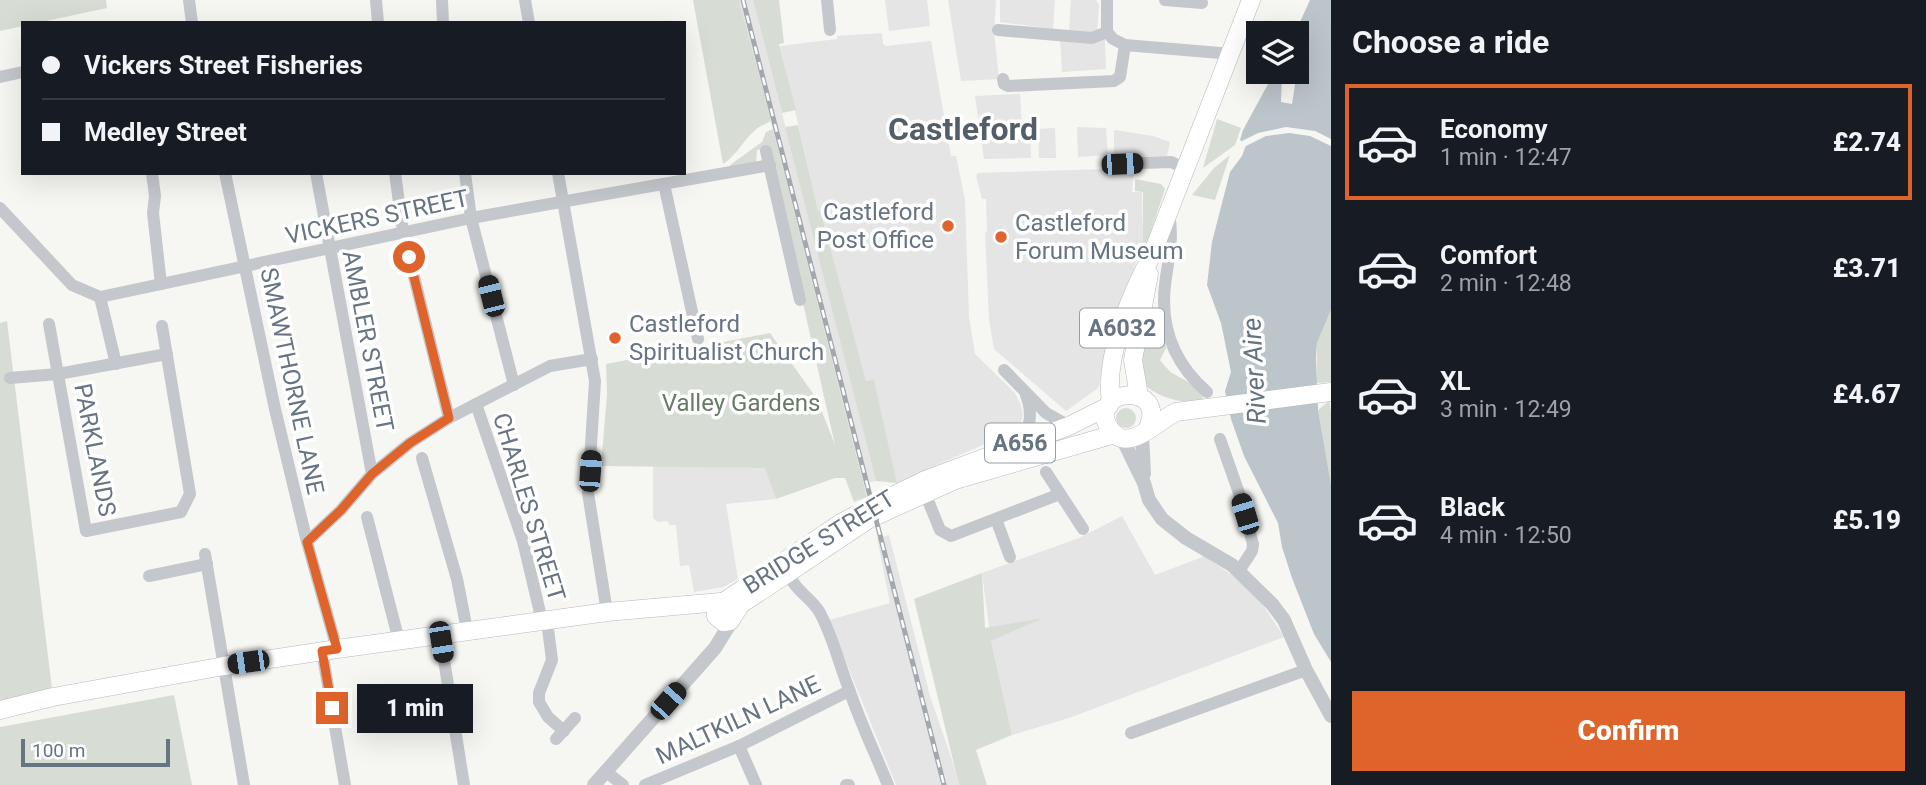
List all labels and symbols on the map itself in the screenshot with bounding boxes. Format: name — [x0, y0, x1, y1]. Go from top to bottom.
district label: Castleford — [888, 110, 1038, 148]
car — [1101, 153, 1144, 175]
street label: VICKERS STREET — [283, 184, 471, 250]
place label: Castleford Post Office — [817, 198, 934, 254]
place label: Castleford Forum Museum — [1015, 209, 1184, 265]
marker: Castleford Post Office — [940, 218, 956, 234]
marker: Castleford Forum Museum — [993, 229, 1009, 245]
route start — [393, 241, 425, 273]
street label: AMBLER STREET — [337, 248, 399, 434]
street label: SMAWTHORNE LANE — [254, 265, 330, 497]
car — [476, 273, 507, 319]
road number: A6032 — [1080, 308, 1164, 348]
place label: Castleford Spiritualist Church — [629, 310, 824, 366]
water label: River Aire — [1236, 317, 1272, 425]
marker: Castleford Spiritualist Church — [607, 330, 623, 346]
street label: PARKLANDS — [68, 381, 122, 519]
park label: Valley Gardens — [662, 389, 820, 417]
street label: CHARLES STREET — [487, 409, 571, 605]
road number: A656 — [985, 424, 1055, 462]
car — [579, 449, 602, 493]
street label: BRIDGE STREET — [738, 484, 900, 600]
car — [1229, 491, 1262, 537]
car — [428, 620, 455, 664]
car — [226, 649, 271, 675]
street label: MALTKILN LANE — [651, 670, 825, 770]
car — [647, 678, 690, 724]
callout: 1 min — [356, 684, 472, 732]
route end — [316, 692, 348, 724]
scale bar — [21, 736, 170, 768]

